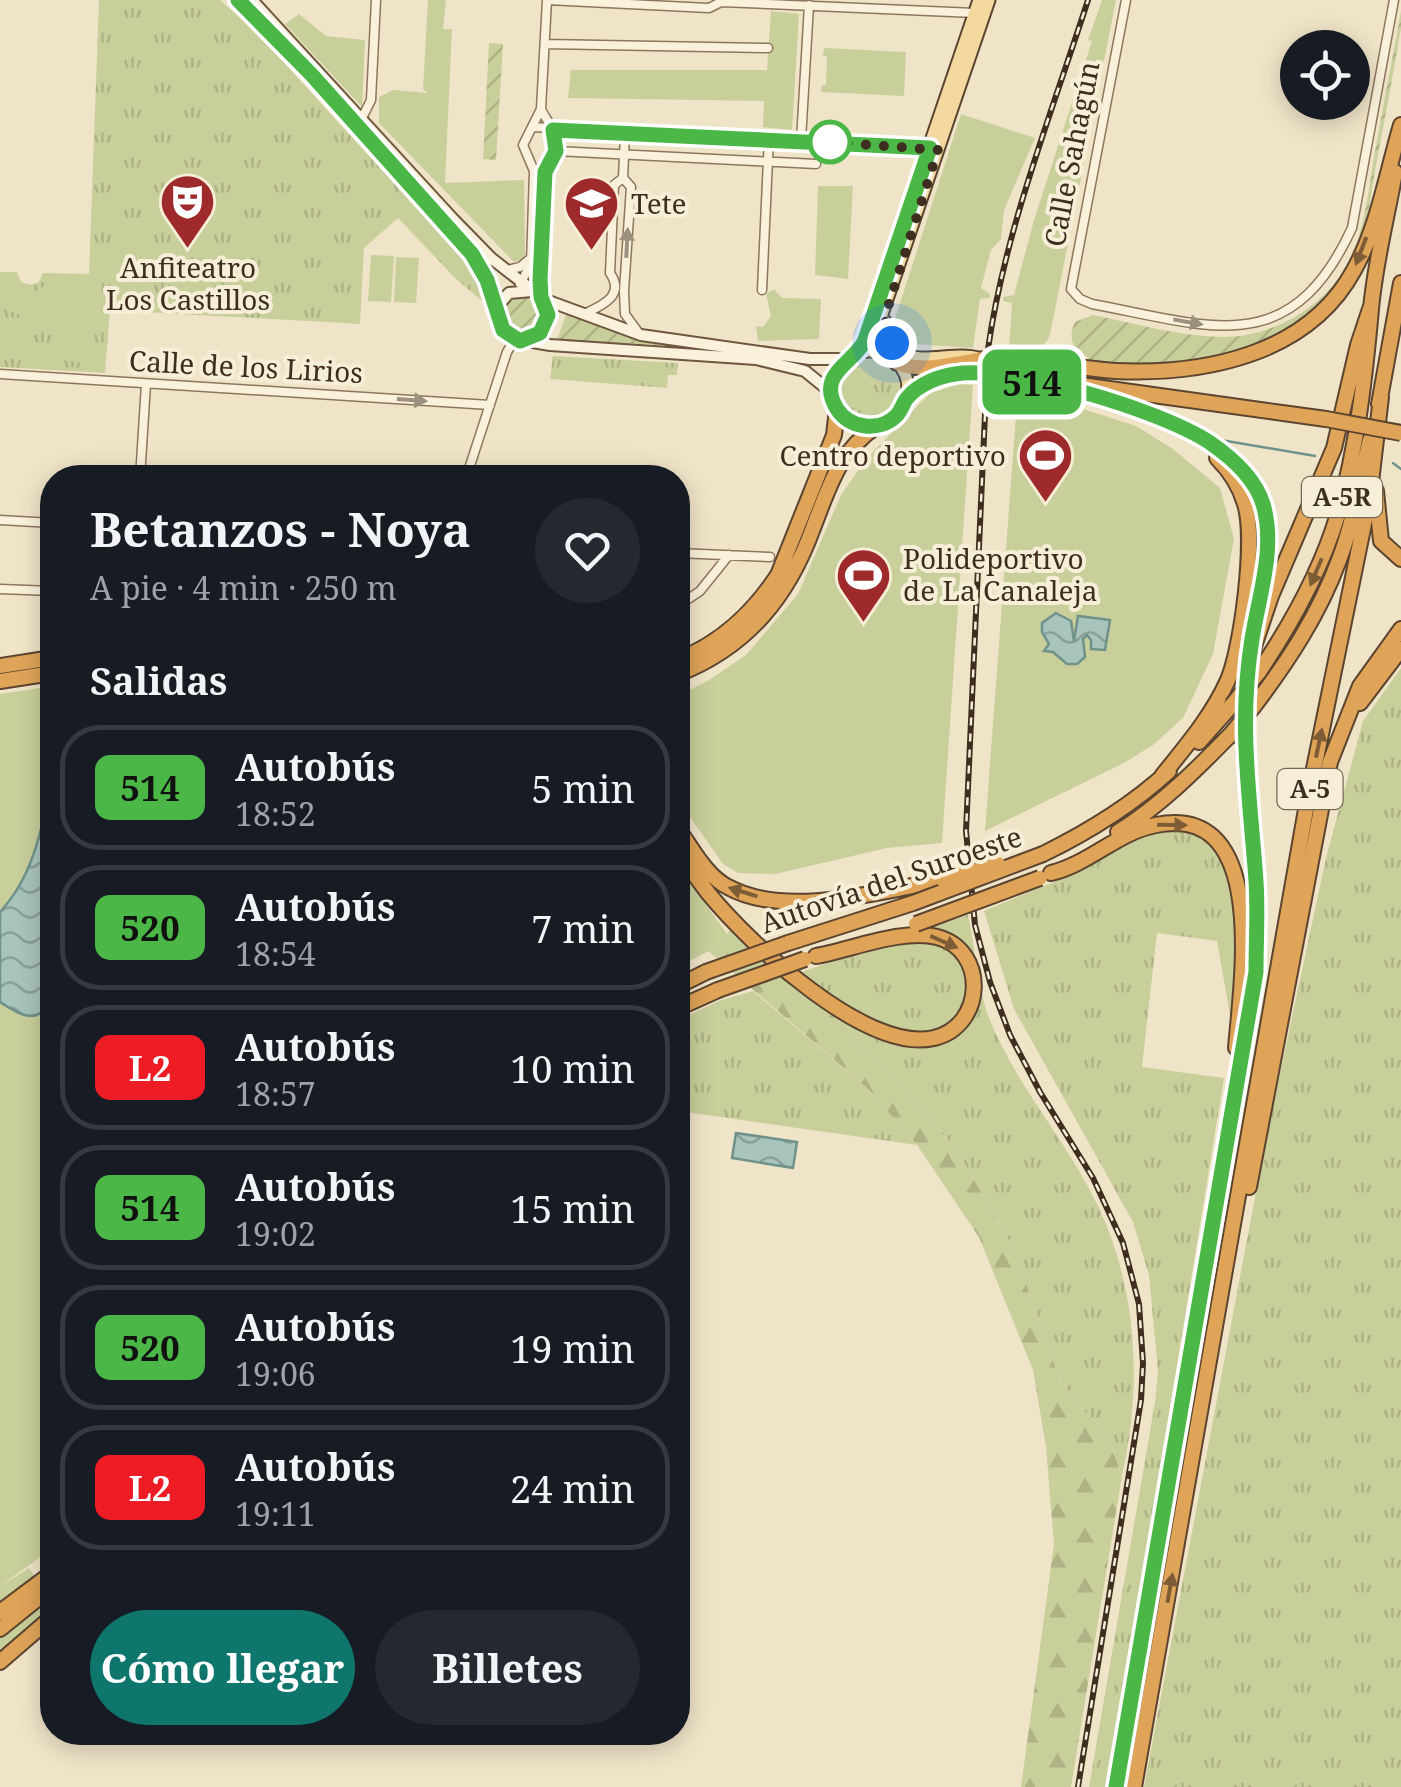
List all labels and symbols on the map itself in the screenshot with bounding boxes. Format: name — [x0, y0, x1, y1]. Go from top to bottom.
street label: Calle Sahagún — [1034, 58, 1108, 250]
unlabelled marker — [809, 121, 851, 163]
theatre icon: Anfiteatro Los Castillos — [158, 172, 218, 251]
school or university icon: Tete — [562, 174, 622, 253]
place label: Tete — [631, 184, 687, 222]
one-way arrow — [619, 227, 635, 259]
one-way arrow — [1353, 237, 1369, 267]
place label: Anfiteatro Los Castillos — [106, 248, 270, 318]
one-way arrow — [1173, 315, 1205, 330]
your location — [867, 318, 917, 368]
street label: Calle de los Lirios — [128, 341, 364, 391]
line badge: 514 — [974, 350, 1090, 414]
one-way arrow — [396, 392, 428, 408]
sports icon: Centro deportivo — [1015, 426, 1075, 505]
place label: Centro deportivo — [779, 436, 1006, 474]
road number: A-5R — [1302, 477, 1382, 517]
place label: Polideportivo de La Canaleja — [903, 539, 1098, 609]
sports icon: Polideportivo de La Canaleja — [834, 545, 894, 624]
one-way arrow — [1308, 557, 1324, 586]
one-way arrow — [1312, 727, 1328, 758]
road number: A-5 — [1278, 769, 1342, 809]
street label: Autovía del Suroeste — [755, 816, 1026, 942]
one-way arrow — [1157, 818, 1189, 834]
one-way arrow — [728, 884, 758, 899]
one-way arrow — [930, 934, 959, 950]
one-way arrow — [1163, 1572, 1178, 1603]

